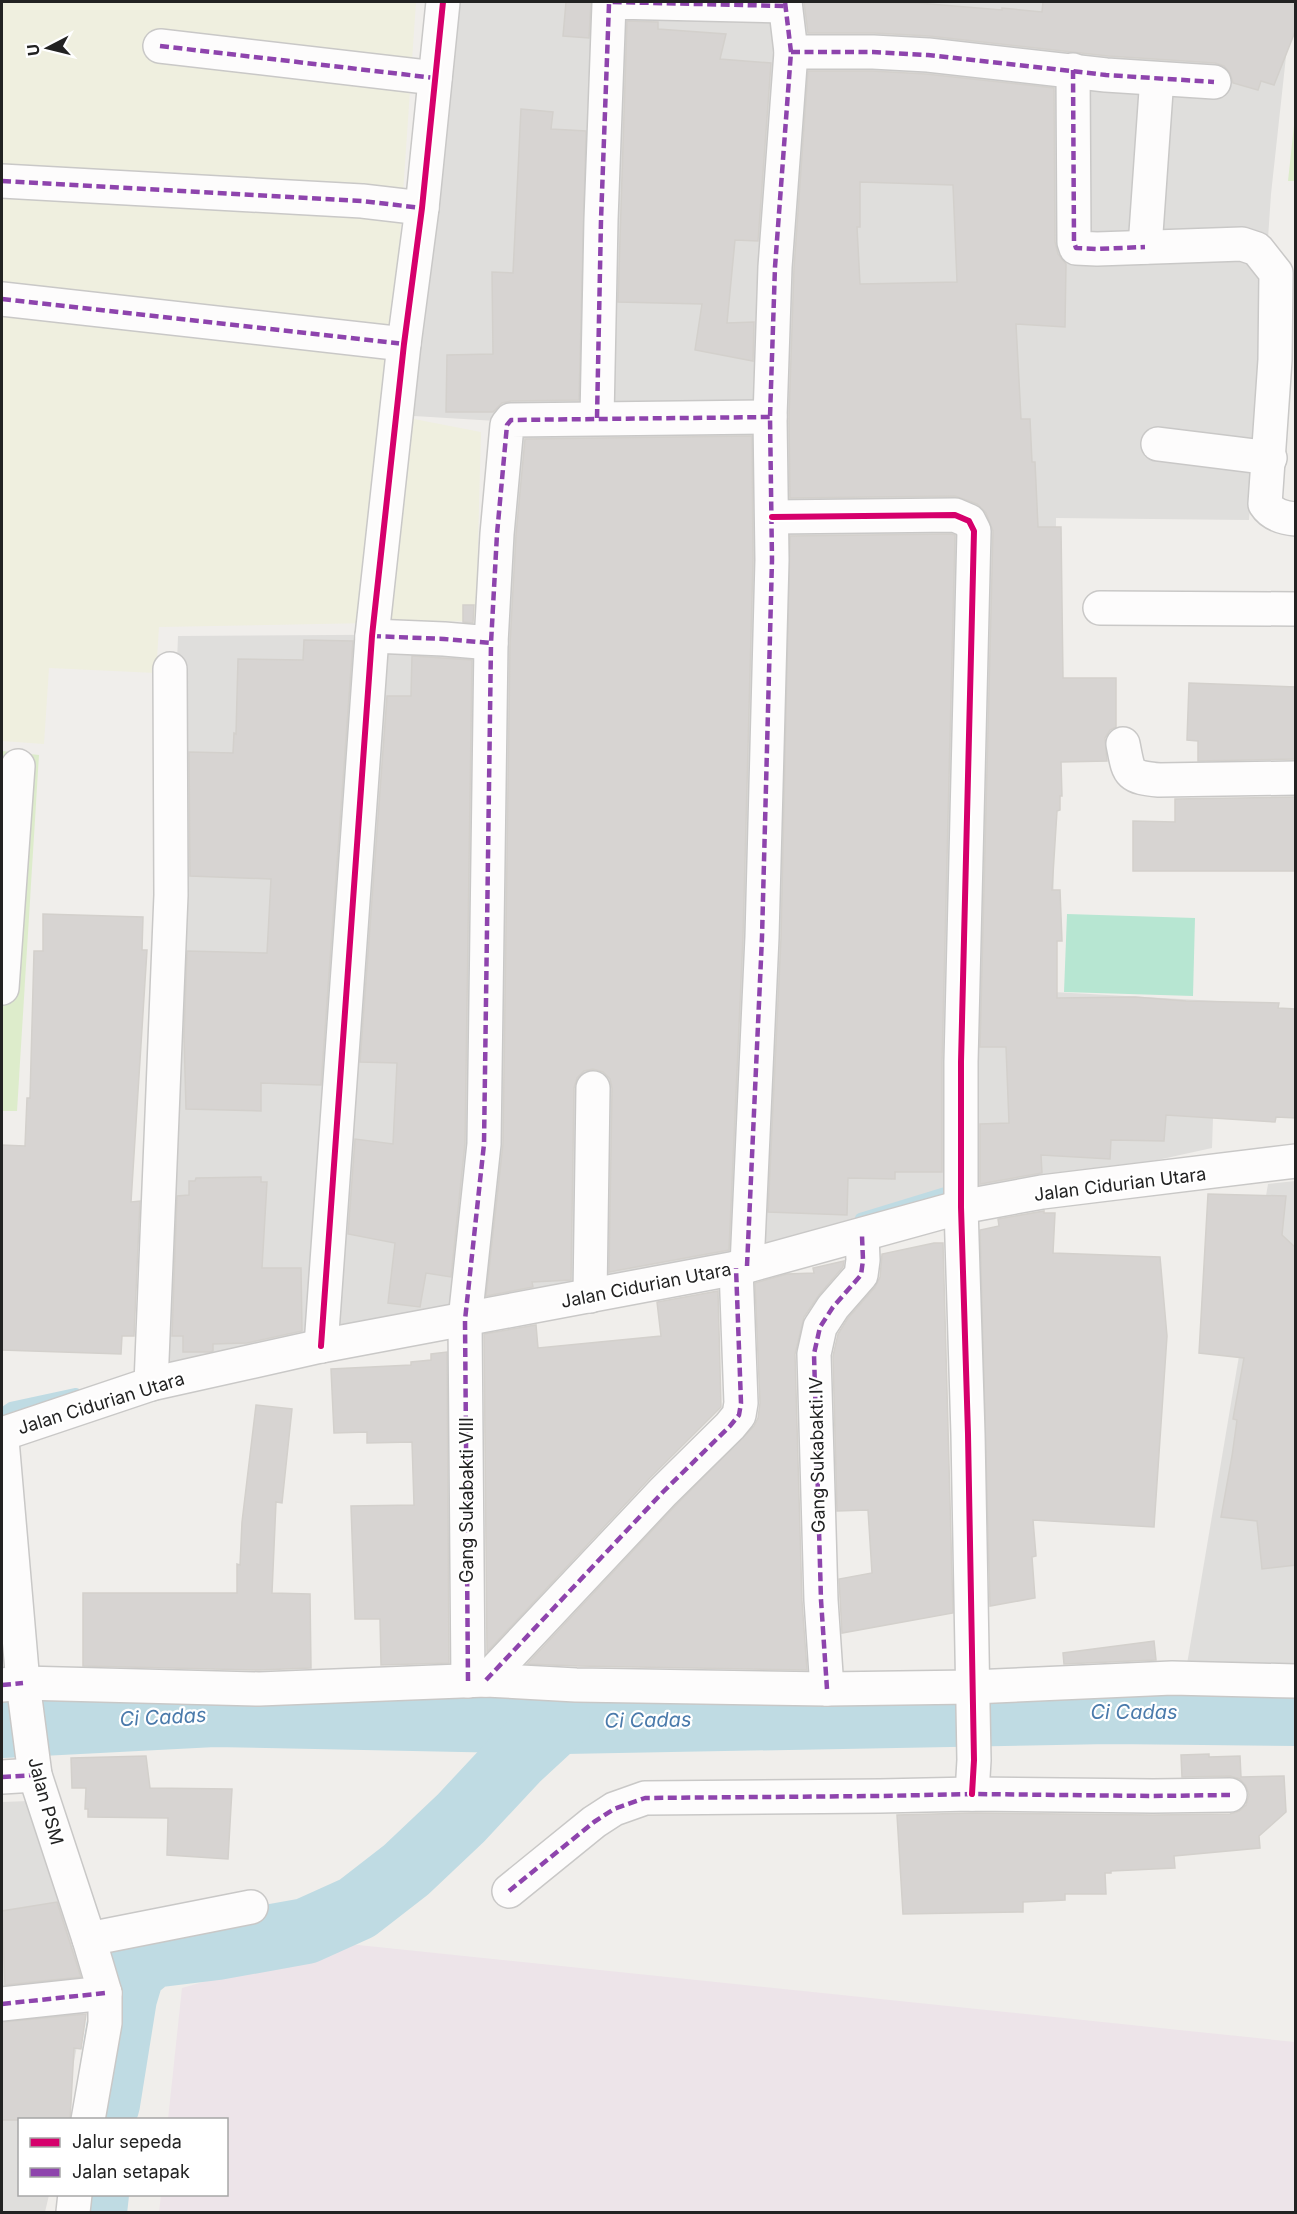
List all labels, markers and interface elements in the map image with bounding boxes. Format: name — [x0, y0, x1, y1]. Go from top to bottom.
north arrow — [18, 18, 78, 78]
text: U — [22, 43, 44, 57]
street label: Jalan Cidurian Utara — [1033, 1163, 1207, 1205]
street label: Jalan Cidurian Utara — [559, 1258, 733, 1312]
street label: Jalan Cidurian Utara — [15, 1368, 187, 1438]
street label: Gang Sukabakti.IV — [805, 1377, 829, 1533]
street label: Gang Sukabakti VIII — [456, 1417, 477, 1583]
water label: Ci Cadas — [1090, 1700, 1178, 1724]
water label: Ci Cadas — [119, 1703, 207, 1731]
water label: Ci Cadas — [604, 1707, 692, 1733]
street label: Jalan PSM — [24, 1755, 68, 1847]
legend — [18, 2118, 228, 2196]
text: Jalur sepeda — [72, 2131, 182, 2152]
text: Jalan setapak — [72, 2161, 190, 2182]

